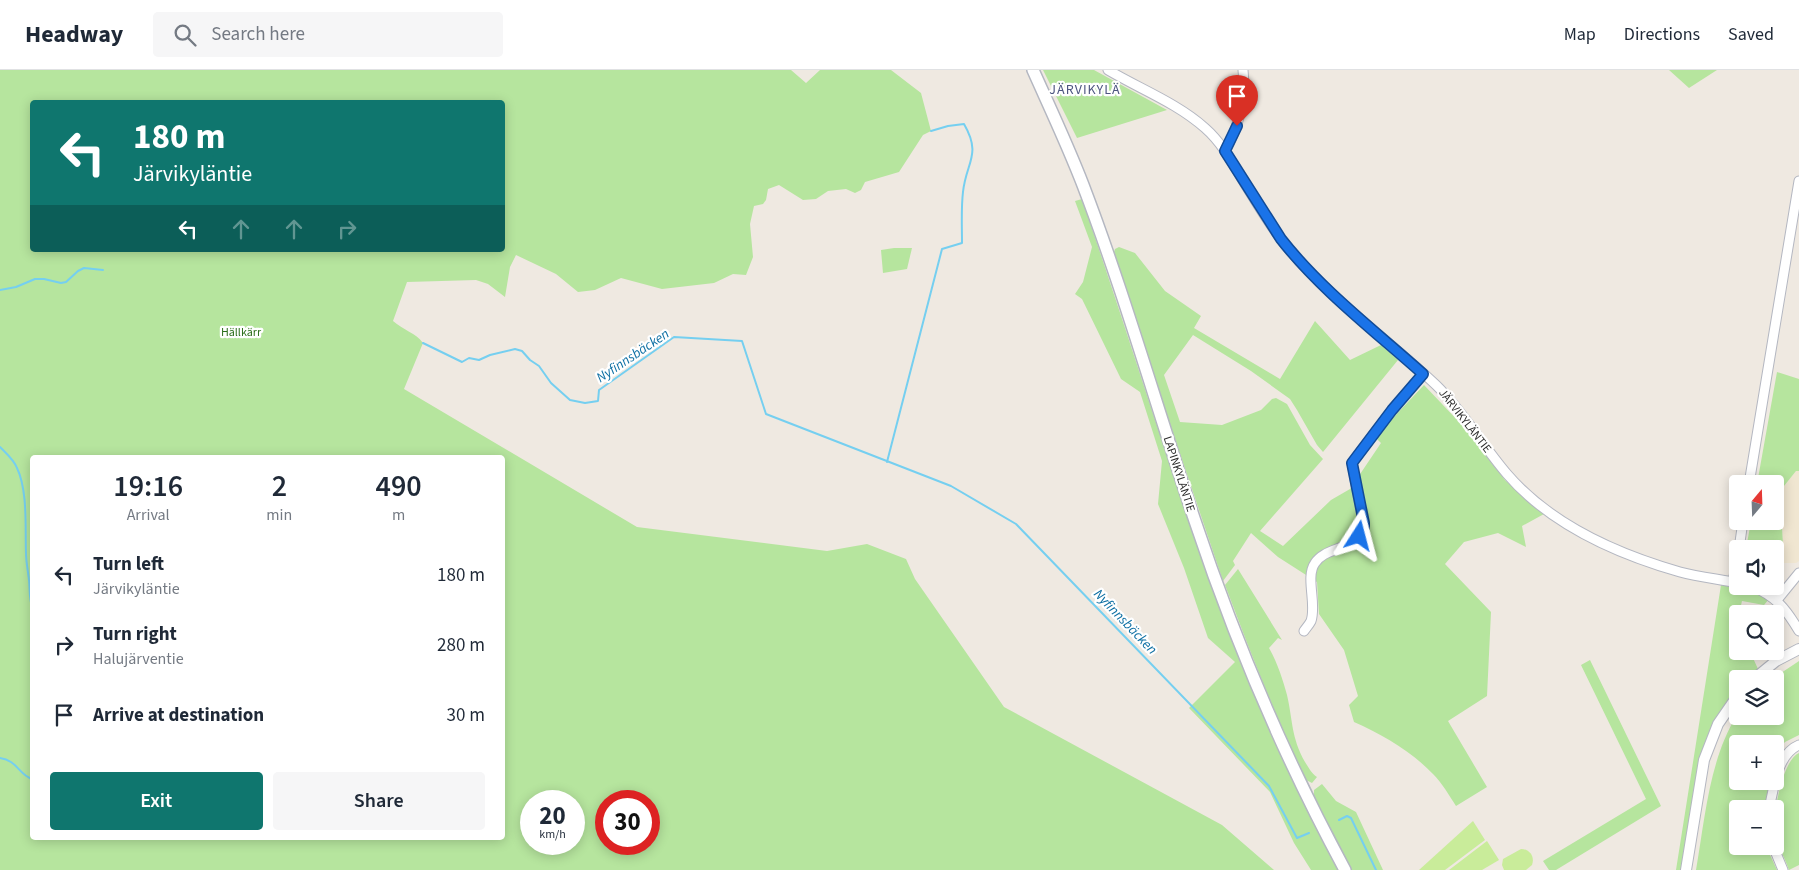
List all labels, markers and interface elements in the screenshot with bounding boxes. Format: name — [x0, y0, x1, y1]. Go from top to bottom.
search box — [153, 12, 503, 57]
text: Headway — [25, 17, 123, 52]
icon: search — [171, 21, 199, 49]
text: Search here — [211, 21, 305, 48]
text: Map — [1564, 22, 1596, 47]
text: Directions — [1624, 22, 1700, 47]
text: Saved — [1728, 22, 1774, 47]
pin — [1216, 75, 1258, 126]
district label: JÄRVIKYLÄ — [1049, 80, 1121, 100]
icon: arrive — [1223, 82, 1251, 110]
text: 180 m — [133, 112, 225, 162]
icon: left — [50, 120, 115, 185]
text: Järvikyläntie — [133, 158, 252, 190]
icon: left — [174, 215, 202, 243]
icon: ahead — [227, 215, 255, 243]
icon: ahead — [280, 215, 308, 243]
icon: right — [333, 215, 361, 243]
park label: Hällkärr — [221, 324, 262, 341]
water label: Nyfinnsbäcken — [593, 324, 673, 388]
street label: JÄRVIKYLÄNTIE — [1435, 385, 1495, 457]
street label: LAPINKYLÄNTIE — [1159, 434, 1199, 514]
text: 19:16 — [113, 465, 183, 508]
text: 2 — [272, 465, 287, 508]
text: 490 — [376, 465, 422, 508]
north arrow — [1729, 475, 1784, 530]
map controls — [1729, 475, 1784, 855]
text: Arrival — [127, 504, 170, 526]
text: min — [266, 504, 292, 526]
text: m — [392, 504, 405, 526]
position arrow — [1332, 509, 1384, 561]
button: sound — [1729, 540, 1784, 595]
text: Turn left — [93, 551, 164, 578]
icon: left — [50, 561, 78, 589]
text: 180 m — [437, 562, 485, 589]
text: Järvikyläntie — [93, 578, 180, 600]
water label: Nyfinnsbäcken — [1089, 585, 1161, 659]
button: search — [1729, 605, 1784, 660]
text: Turn right — [93, 621, 177, 648]
icon: right — [50, 631, 78, 659]
text: 280 m — [437, 632, 485, 659]
text: Halujärventie — [93, 648, 184, 670]
button: layers — [1729, 670, 1784, 725]
icon: arrive — [50, 701, 78, 729]
text: Arrive at destination — [93, 702, 264, 729]
text: 30 m — [447, 702, 485, 729]
button: + — [1729, 735, 1784, 790]
button: Exit — [50, 772, 263, 830]
button: Share — [273, 772, 485, 830]
speed limit sign: 30 — [595, 790, 660, 855]
text: 20 — [539, 798, 566, 834]
button: − — [1729, 800, 1784, 855]
text: km/h — [539, 826, 566, 843]

